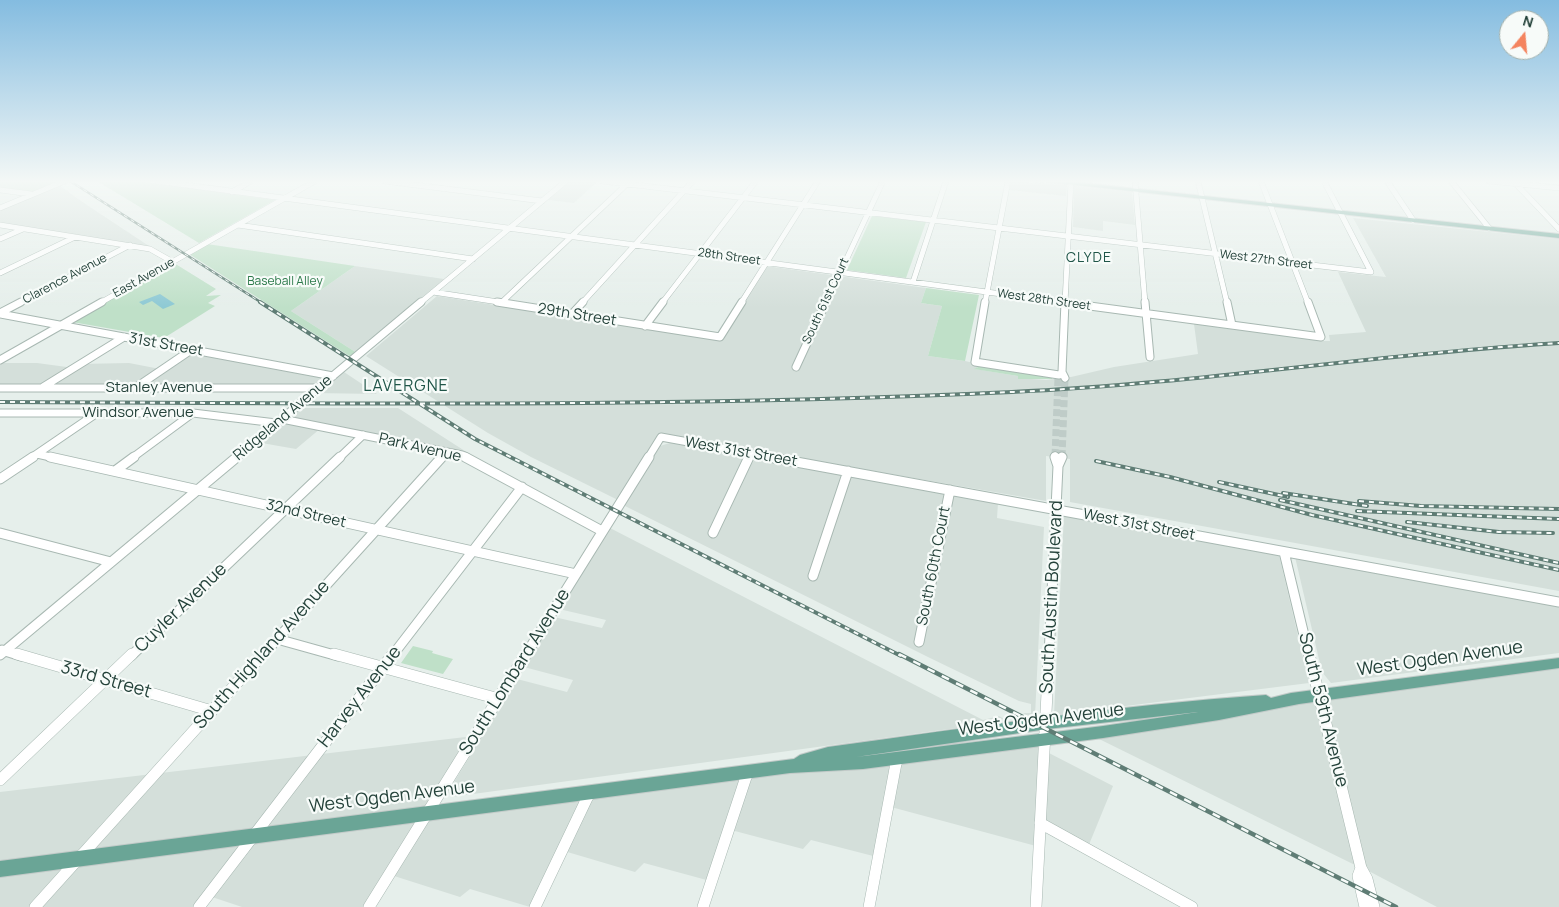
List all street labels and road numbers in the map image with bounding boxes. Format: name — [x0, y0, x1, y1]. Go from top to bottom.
street label: 28th Street — [697, 245, 761, 269]
street label: West 27th Street — [1219, 247, 1313, 273]
street label: Clarence Avenue — [21, 251, 109, 307]
street label: East Avenue — [111, 255, 177, 301]
street label: South 61st Court — [800, 256, 852, 346]
street label: West 28th Street — [996, 286, 1092, 314]
street label: 29th Street — [536, 300, 618, 330]
street label: 31st Street — [127, 330, 205, 360]
street label: Ridgeland Avenue — [230, 371, 336, 465]
street label: Stanley Avenue — [106, 379, 212, 397]
street label: Windsor Avenue — [82, 404, 194, 422]
street label: Park Avenue — [377, 430, 463, 466]
street label: West 31st Street — [683, 433, 799, 471]
street label: 32nd Street — [264, 496, 348, 532]
street label: South Austin Boulevard — [1036, 500, 1068, 694]
street label: South 60th Court — [914, 505, 954, 627]
street label: West 31st Street — [1081, 505, 1197, 545]
street label: Cuyler Avenue — [131, 559, 231, 657]
street label: South Highland Avenue — [190, 576, 334, 734]
street label: South Lombard Avenue — [455, 585, 575, 759]
street label: South 59th Avenue — [1293, 630, 1353, 790]
street label: West Ogden Avenue — [1356, 637, 1524, 681]
street label: Harvey Avenue — [314, 642, 406, 752]
street label: 33rd Street — [58, 657, 154, 703]
street label: West Ogden Avenue — [957, 699, 1125, 741]
street label: West Ogden Avenue — [308, 776, 476, 818]

